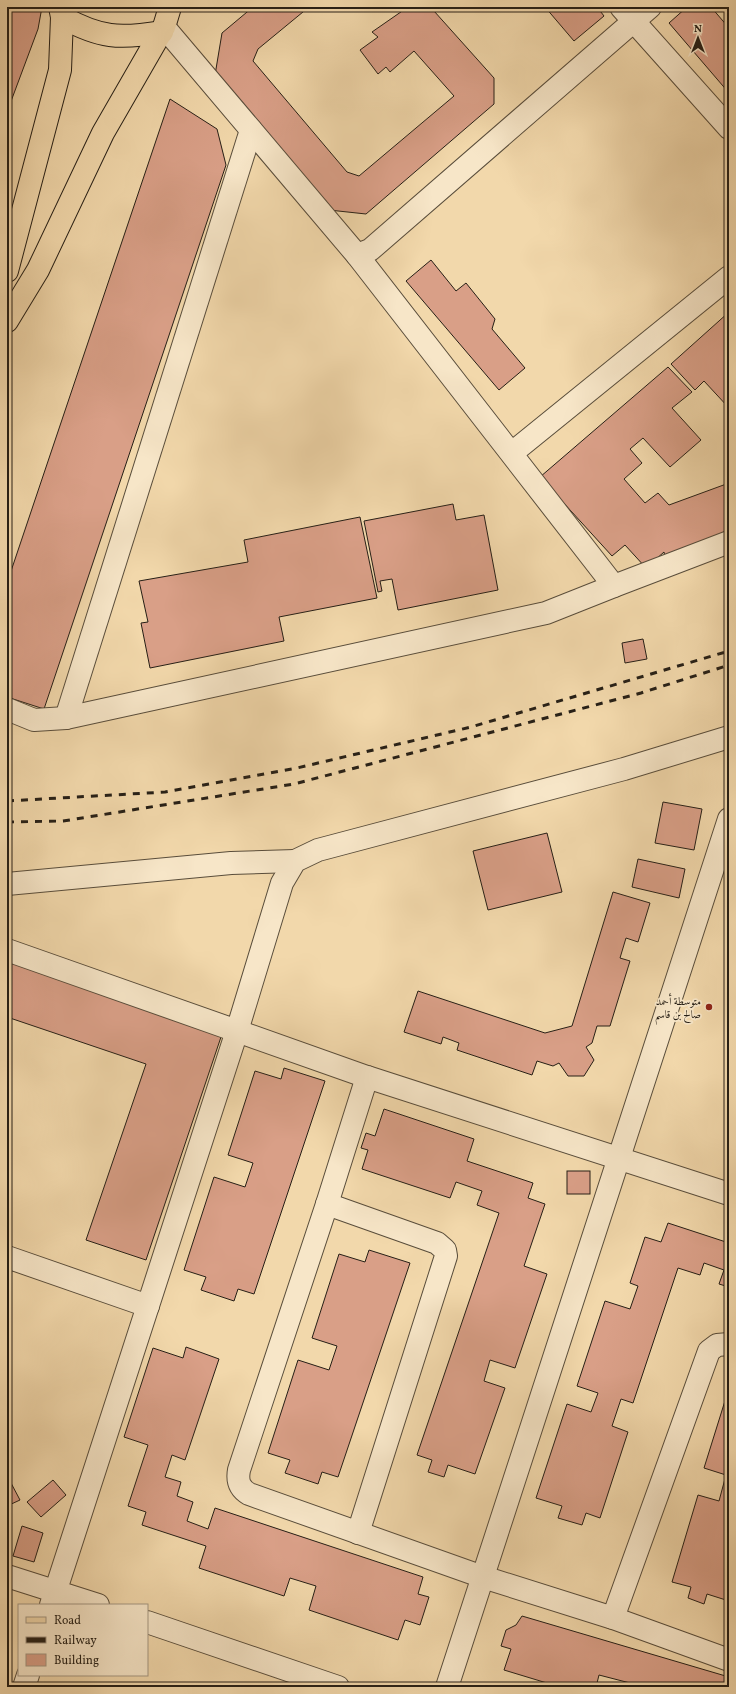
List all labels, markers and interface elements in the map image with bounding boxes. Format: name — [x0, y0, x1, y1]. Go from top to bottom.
north arrow — [678, 18, 718, 58]
text: N — [694, 22, 702, 37]
place label: متوسطة أحمد صالح بن قاسم — [655, 993, 701, 1025]
marker: متوسطة أحمد صالح بن قاسم — [704, 1002, 714, 1012]
legend — [18, 1604, 148, 1676]
text: Road — [54, 1613, 81, 1629]
text: Railway — [54, 1633, 97, 1649]
text: Building — [54, 1653, 99, 1669]

